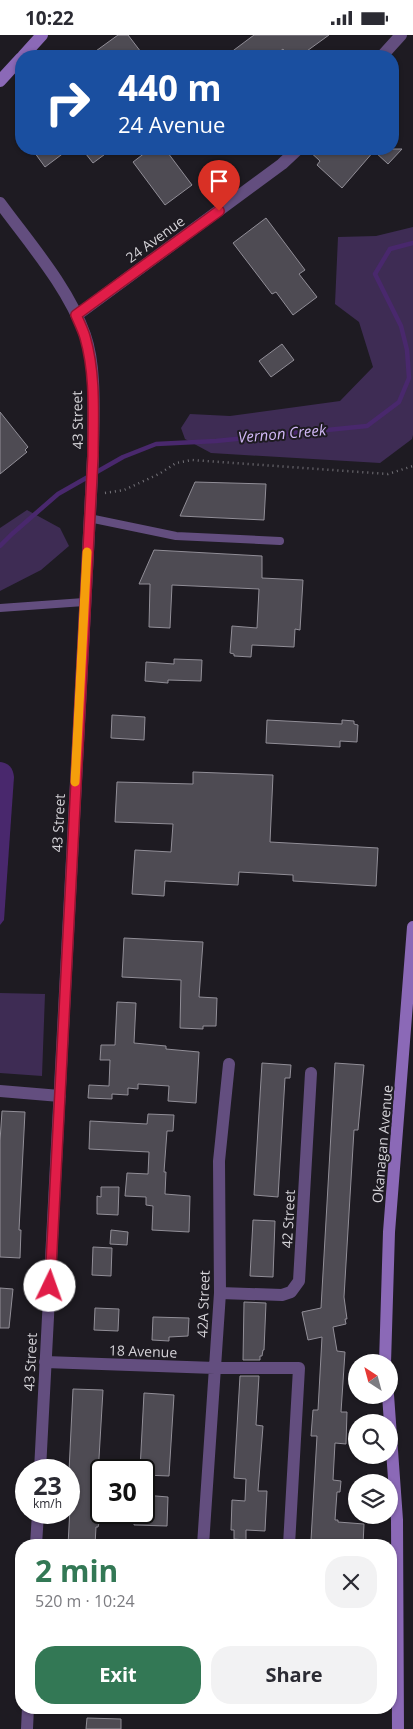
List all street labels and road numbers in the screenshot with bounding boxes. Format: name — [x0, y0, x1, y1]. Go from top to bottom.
street label: 24 Avenue — [122, 211, 188, 267]
street label: 43 Street — [67, 390, 87, 450]
street label: 43 Street — [47, 793, 69, 853]
street label: Okanagan Avenue — [367, 1084, 397, 1204]
street label: 42 Street — [277, 1189, 299, 1249]
street label: 42A Street — [192, 1270, 214, 1338]
street label: 43 Street — [19, 1332, 41, 1392]
street label: 18 Avenue — [108, 1340, 178, 1362]

